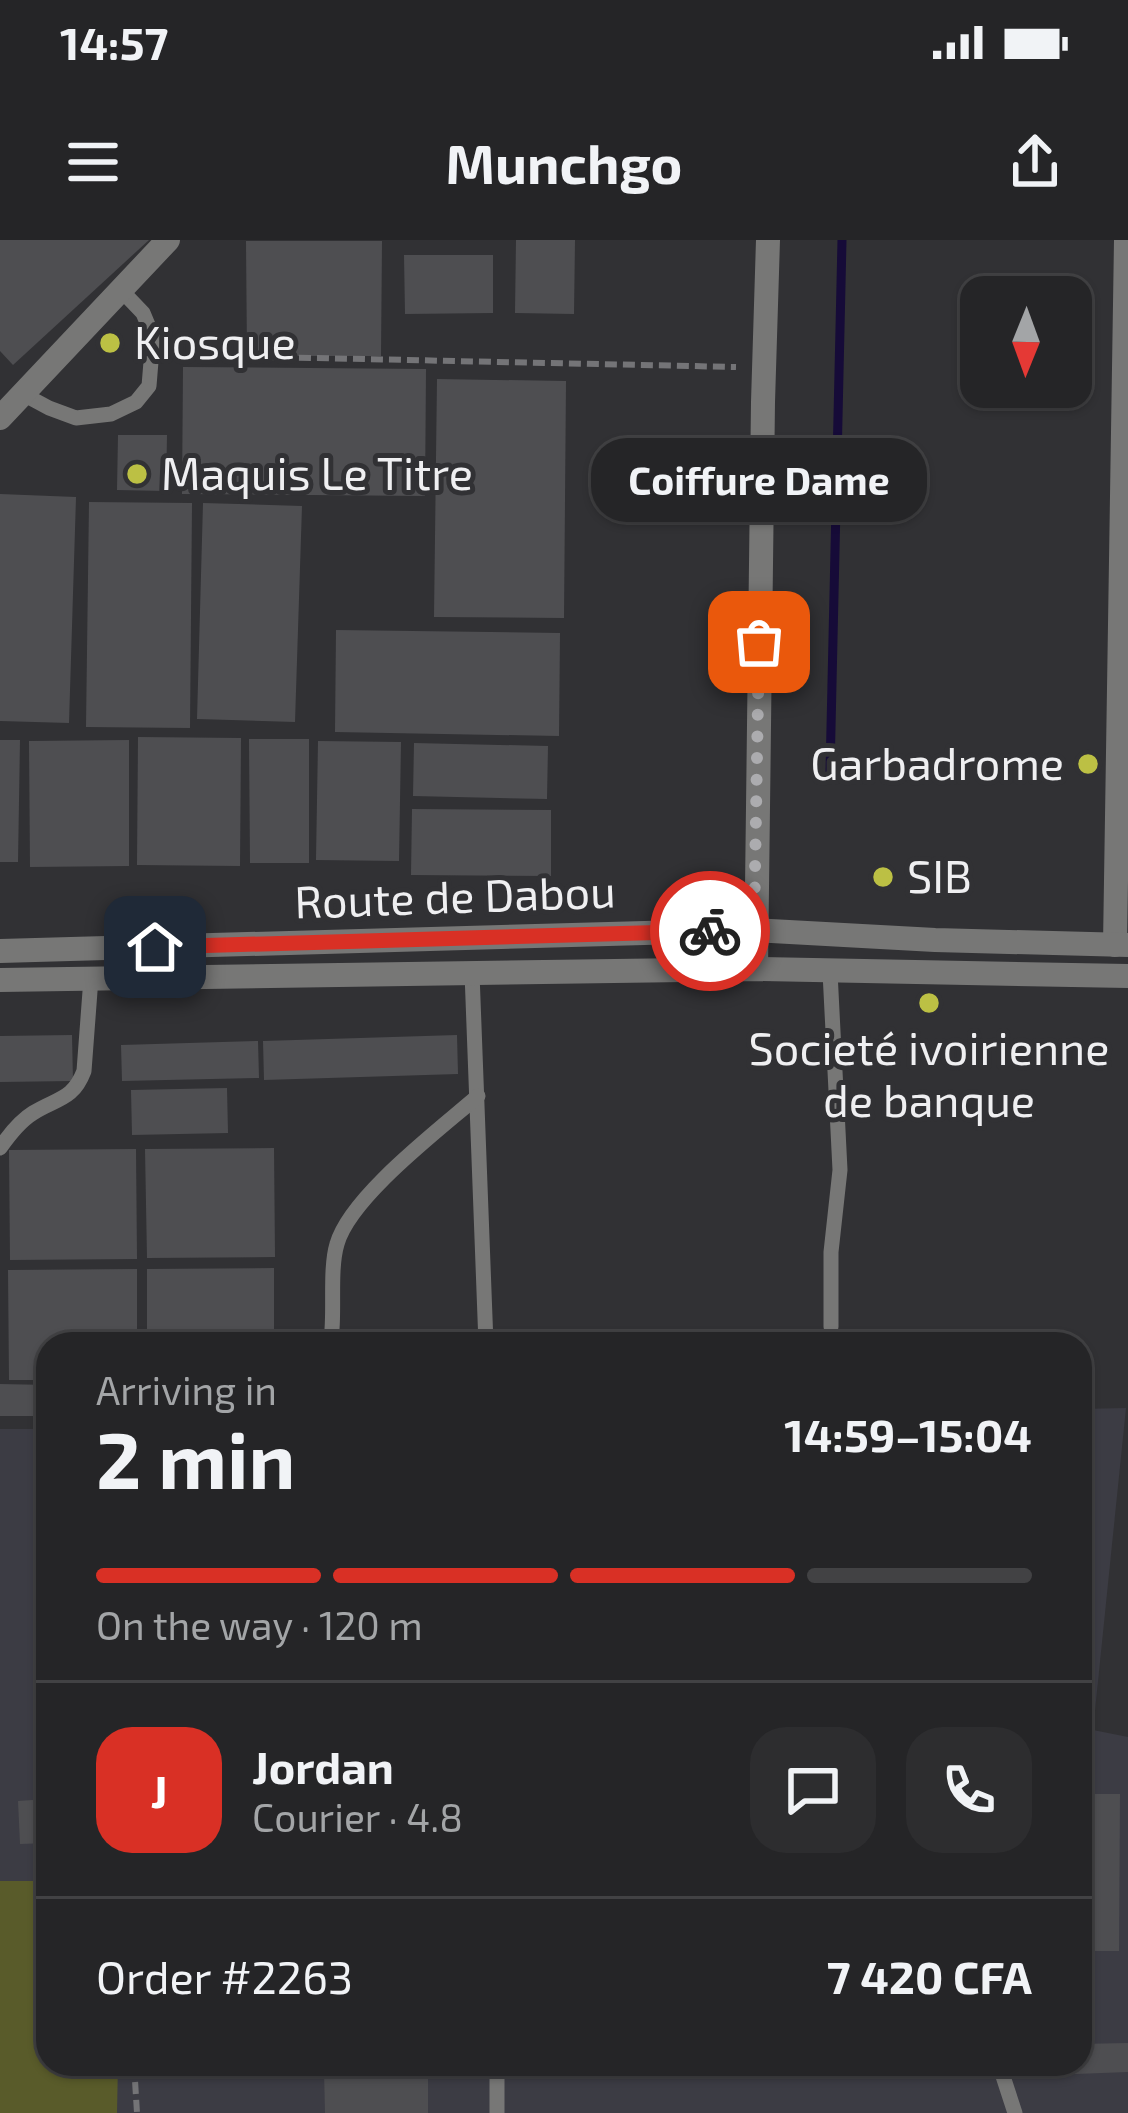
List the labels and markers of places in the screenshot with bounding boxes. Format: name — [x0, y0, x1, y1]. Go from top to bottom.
place label: Kiosque — [134, 314, 296, 368]
marker: Kiosque — [97, 330, 123, 356]
callout: Coiffure Dame — [591, 438, 927, 522]
place label: Maquis Le Titre — [161, 445, 473, 499]
marker: Maquis Le Titre — [124, 461, 150, 487]
pin — [708, 591, 810, 693]
place label: Garbadrome — [810, 735, 1064, 789]
marker: Garbadrome — [1075, 751, 1101, 777]
place label: SIB — [907, 848, 972, 902]
marker: SIB — [870, 864, 896, 890]
pin — [104, 896, 206, 998]
marker: Societé ivoirienne de banque — [916, 990, 942, 1016]
place label: Societé ivoirienne de banque — [749, 1020, 1109, 1126]

